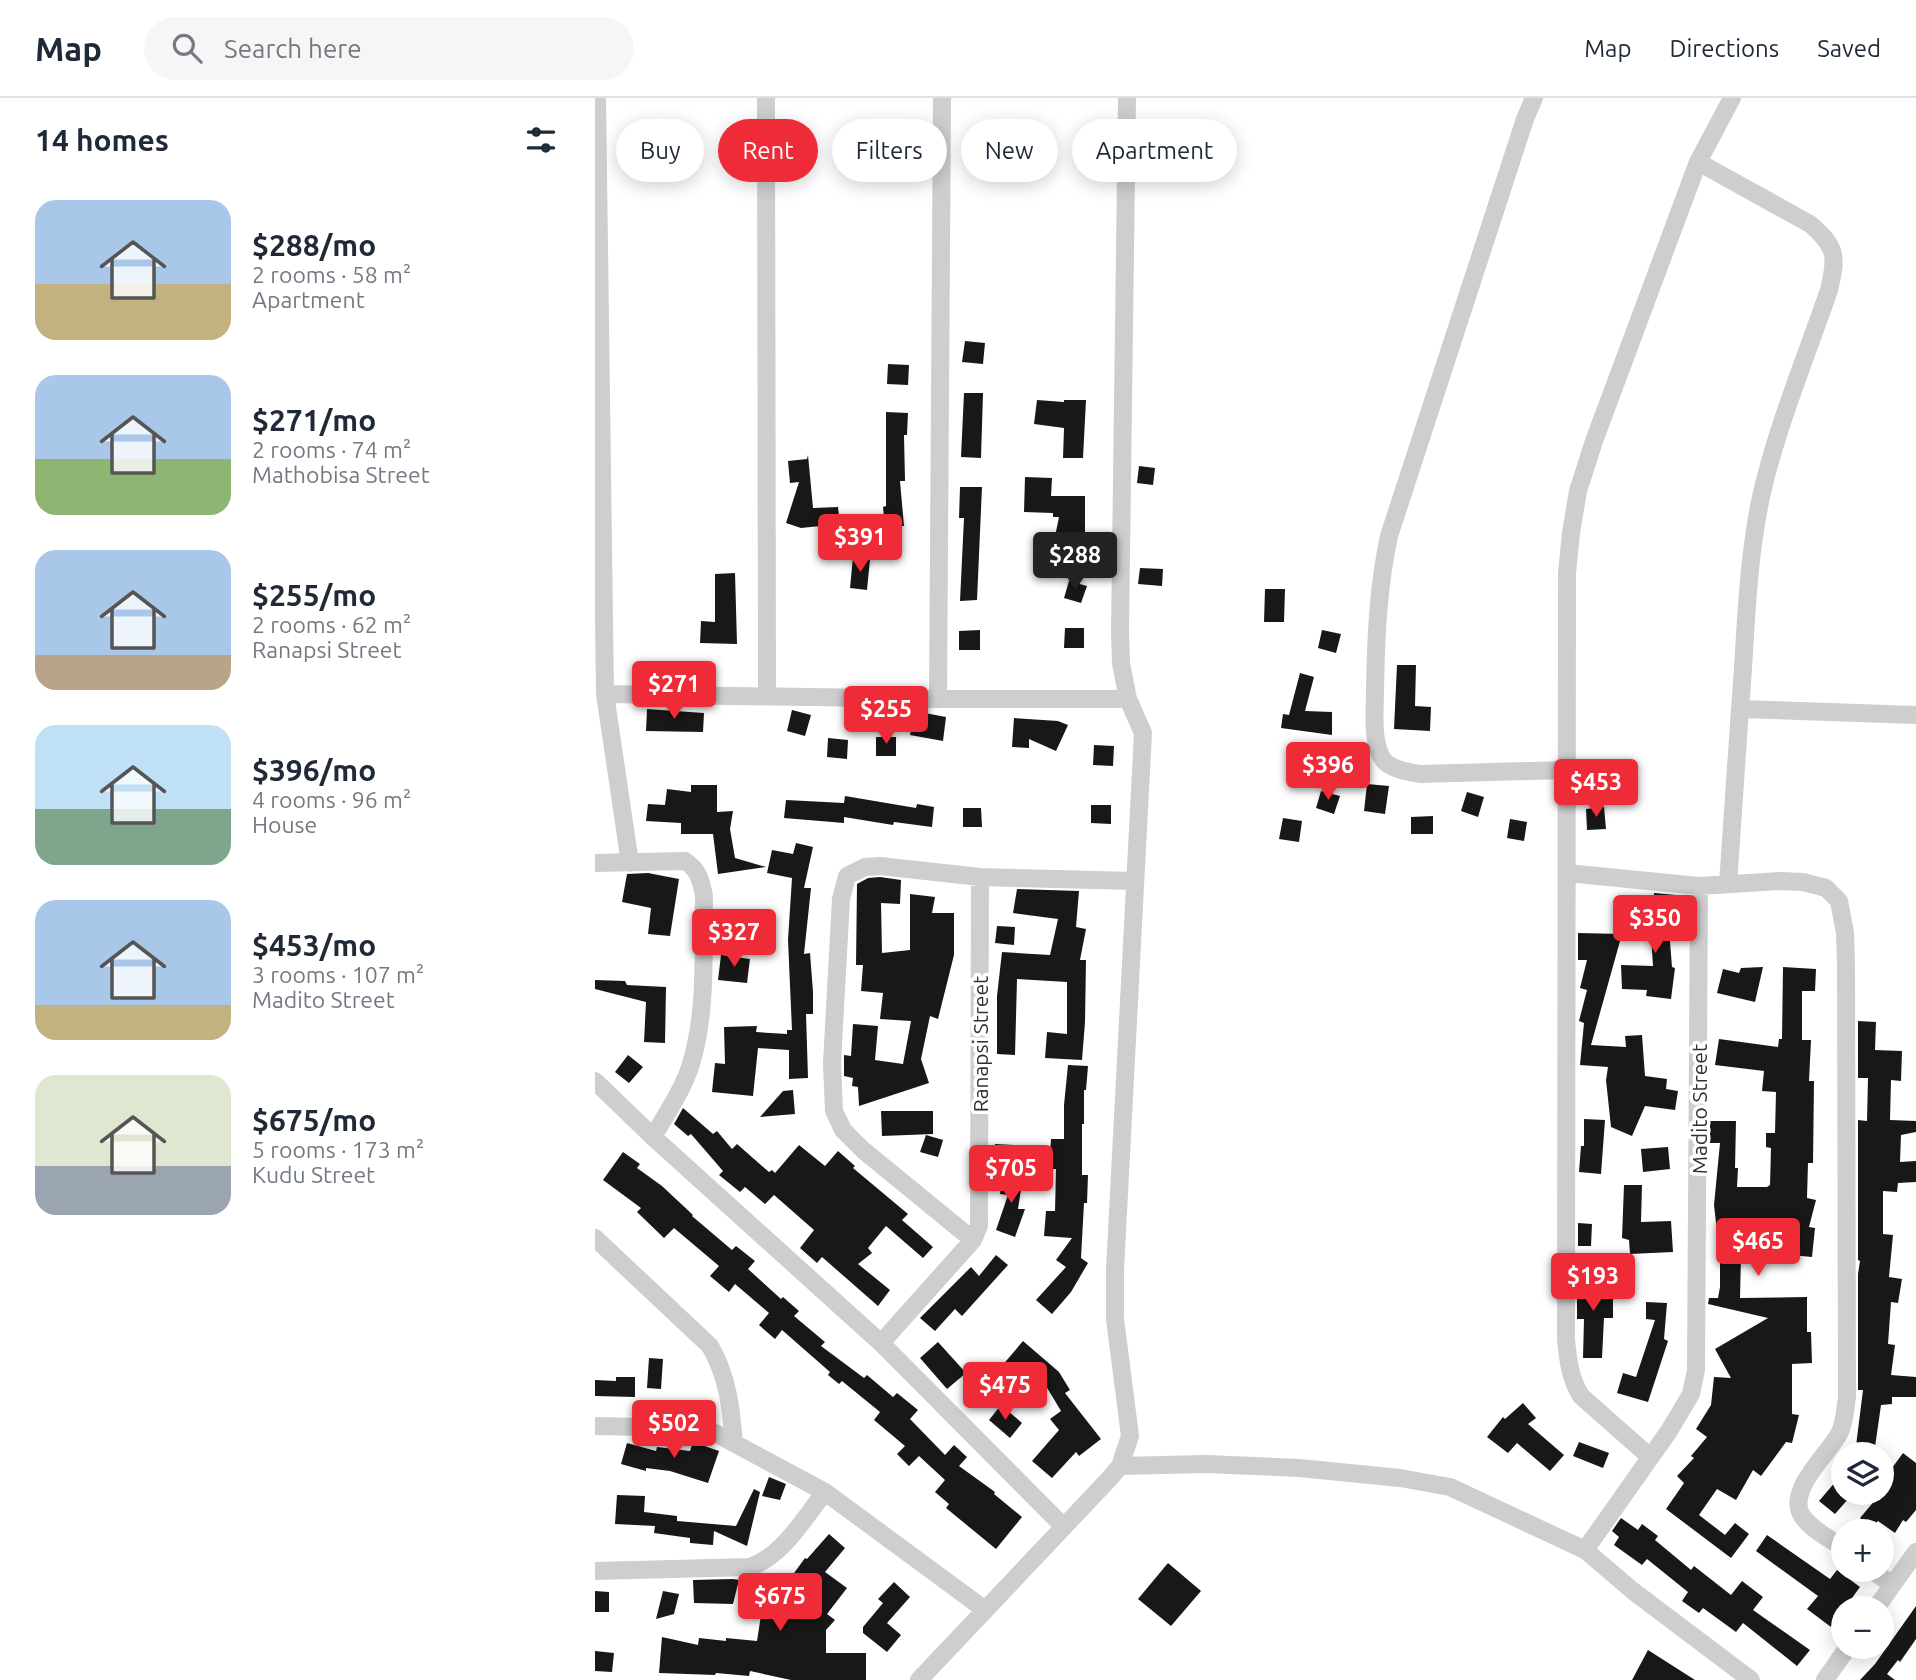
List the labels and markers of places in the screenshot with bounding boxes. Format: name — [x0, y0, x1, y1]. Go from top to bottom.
pin: $391 — [819, 514, 901, 574]
pin: $288 — [1034, 532, 1116, 592]
pin: $271 — [633, 662, 715, 721]
pin: $255 — [845, 686, 927, 746]
pin: $396 — [1287, 742, 1369, 802]
pin: $453 — [1555, 760, 1637, 819]
pin: $350 — [1614, 896, 1696, 955]
pin: $327 — [693, 910, 775, 969]
pin: $705 — [970, 1146, 1052, 1205]
pin: $465 — [1717, 1218, 1799, 1278]
pin: $193 — [1552, 1254, 1634, 1313]
pin: $475 — [964, 1362, 1046, 1422]
pin: $502 — [633, 1400, 715, 1460]
pin: $675 — [739, 1574, 821, 1633]

